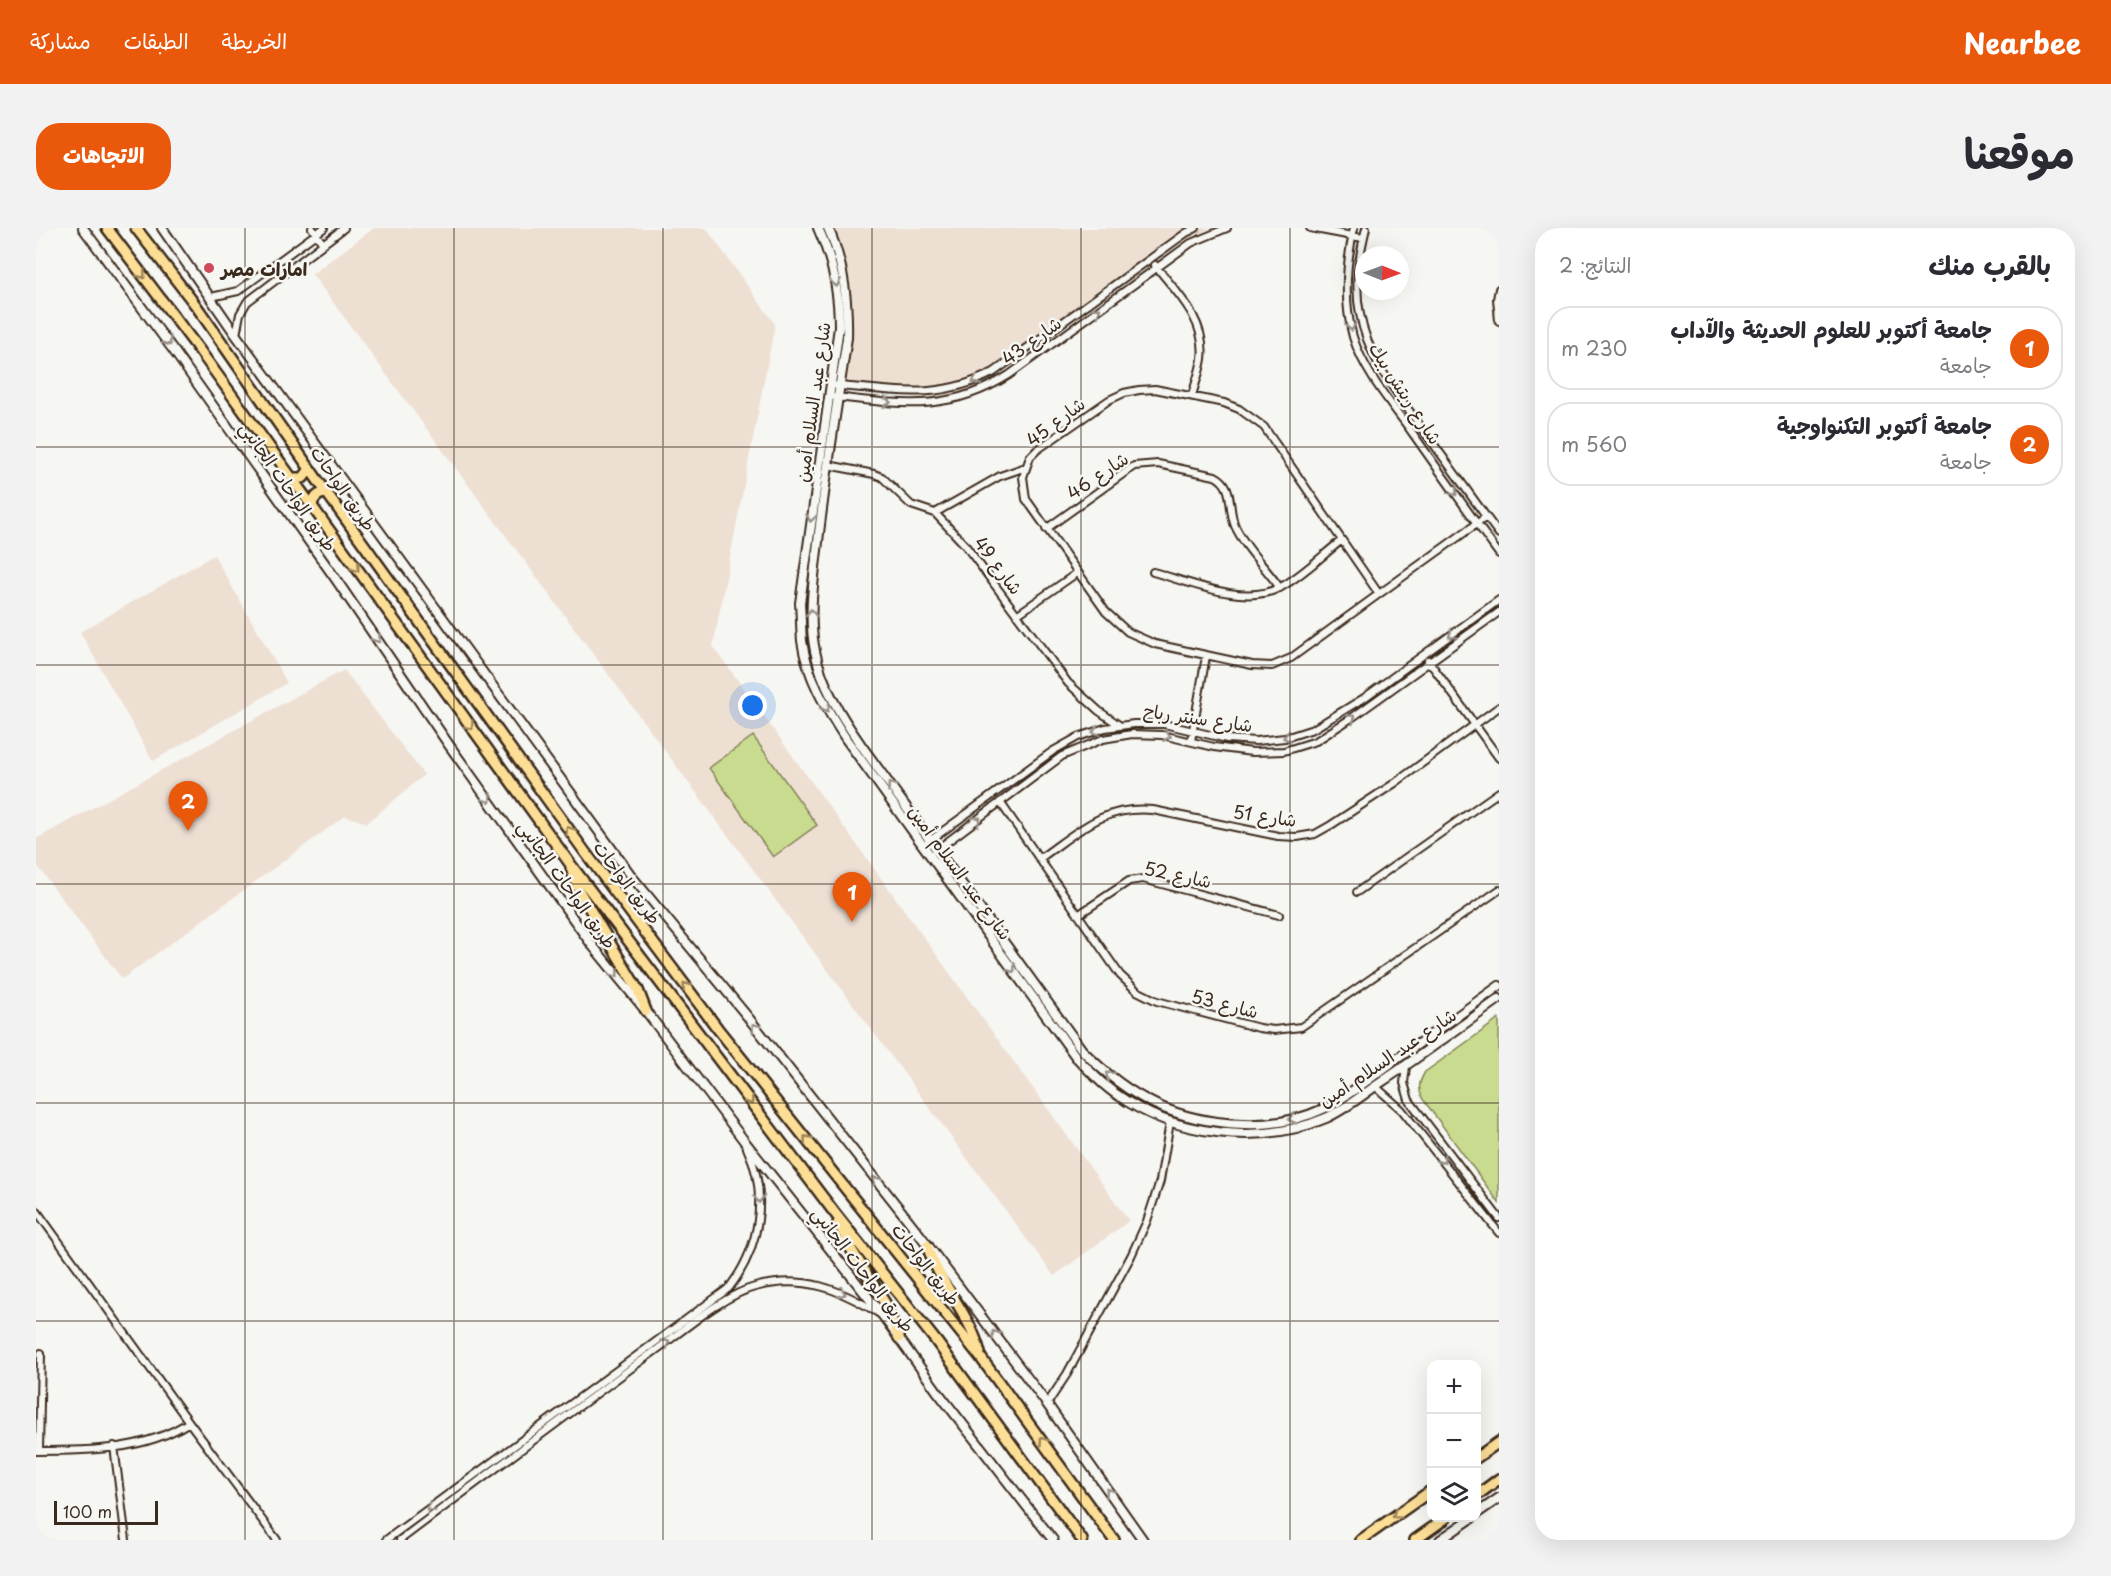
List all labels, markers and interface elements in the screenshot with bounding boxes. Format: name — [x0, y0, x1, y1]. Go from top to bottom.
text: Nearbee — [1964, 21, 2081, 64]
text: مشاركة — [30, 24, 91, 56]
text: الطبقات — [124, 24, 189, 56]
text: الخريطة — [222, 24, 287, 56]
text: موقعنا — [1964, 120, 2075, 183]
button: الاتجاهات — [36, 123, 171, 190]
text: بالقرب منك — [1929, 245, 2051, 284]
north arrow — [1355, 246, 1409, 300]
text: النتائج: 2 — [1559, 250, 1632, 280]
place label: امارات مصر — [219, 255, 307, 282]
marker: امارات مصر — [202, 261, 216, 275]
one-way arrow — [135, 268, 146, 279]
one-way arrow — [829, 278, 842, 288]
one-way arrow — [1090, 307, 1101, 318]
street label: شارع 43 — [996, 309, 1066, 371]
text: جامعة أكتوبر للعلوم الحديثة والآداب — [1671, 312, 1992, 345]
street label: شارع عبد السلام أمين — [787, 320, 839, 484]
one-way arrow — [1344, 322, 1357, 332]
text: 230 m — [1561, 333, 1627, 363]
text: 1 — [2025, 333, 2034, 363]
one-way arrow — [160, 336, 171, 347]
street label: شارع ريتش بيك — [1363, 337, 1449, 449]
text: جامعة — [1940, 350, 1992, 380]
one-way arrow — [971, 373, 982, 385]
street label: شارع 45 — [1020, 390, 1090, 452]
one-way arrow — [882, 395, 891, 408]
text: جامعة أكتوبر التكنواوجية — [1777, 408, 1992, 441]
street label: طريق الواحات الجانبي — [231, 415, 344, 559]
text: 560 m — [1561, 429, 1627, 459]
text: 2 — [2022, 429, 2037, 459]
street label: طريق الواحات — [305, 440, 383, 536]
street label: شارع 46 — [1061, 444, 1133, 506]
text: جامعة — [1940, 446, 1992, 476]
one-way arrow — [1447, 485, 1458, 496]
one-way arrow — [806, 513, 818, 523]
street label: شارع 49 — [968, 530, 1030, 600]
one-way arrow — [349, 561, 360, 572]
one-way arrow — [805, 608, 817, 617]
one-way arrow — [1447, 627, 1458, 638]
one-way arrow — [370, 632, 381, 643]
your location — [738, 691, 767, 720]
street label: شارع سنتر رباح — [1142, 696, 1254, 738]
one-way arrow — [819, 701, 830, 712]
one-way arrow — [1345, 714, 1356, 725]
one-way arrow — [463, 719, 474, 730]
one-way arrow — [1091, 724, 1101, 737]
one-way arrow — [1162, 729, 1172, 742]
one-way arrow — [1283, 730, 1293, 743]
one-way arrow — [887, 781, 898, 792]
pin: 2 — [168, 782, 208, 831]
one-way arrow — [481, 793, 492, 804]
street label: شارع 51 — [1231, 797, 1299, 833]
street label: شارع عبد السلام أمين — [901, 799, 1019, 946]
street label: طريق الواحات الجانبي — [509, 814, 624, 956]
one-way arrow — [970, 816, 981, 827]
one-way arrow — [565, 825, 576, 836]
street label: طريق الواحات — [588, 835, 668, 929]
street label: شارع 52 — [1142, 854, 1214, 894]
pin: 1 — [832, 872, 872, 922]
one-way arrow — [1005, 963, 1016, 974]
one-way arrow — [608, 967, 619, 978]
one-way arrow — [682, 981, 693, 992]
street label: شارع 53 — [1189, 982, 1261, 1024]
street label: شارع عبد السلام أمين — [1313, 1001, 1463, 1115]
one-way arrow — [752, 1022, 763, 1033]
one-way arrow — [1105, 1071, 1116, 1082]
one-way arrow — [743, 1095, 754, 1106]
one-way arrow — [1287, 1112, 1297, 1125]
one-way arrow — [803, 1135, 814, 1146]
one-way arrow — [1435, 1154, 1446, 1165]
one-way arrow — [872, 1176, 883, 1187]
one-way arrow — [753, 1194, 765, 1203]
street label: طريق الواحات الجانبي — [803, 1200, 922, 1340]
street label: طريق الواحات — [886, 1217, 968, 1311]
one-way arrow — [836, 1286, 847, 1298]
one-way arrow — [991, 1330, 1002, 1341]
one-way arrow — [660, 1339, 671, 1350]
map controls — [1427, 1360, 1481, 1522]
button: + — [1427, 1360, 1481, 1414]
button: − — [1427, 1414, 1481, 1468]
one-way arrow — [1039, 1437, 1050, 1448]
button: layers — [1427, 1468, 1481, 1522]
one-way arrow — [1105, 1488, 1116, 1499]
scale bar — [54, 1498, 158, 1526]
text: 100 m — [63, 1499, 112, 1523]
one-way arrow — [425, 1501, 436, 1512]
one-way arrow — [1392, 1508, 1403, 1519]

